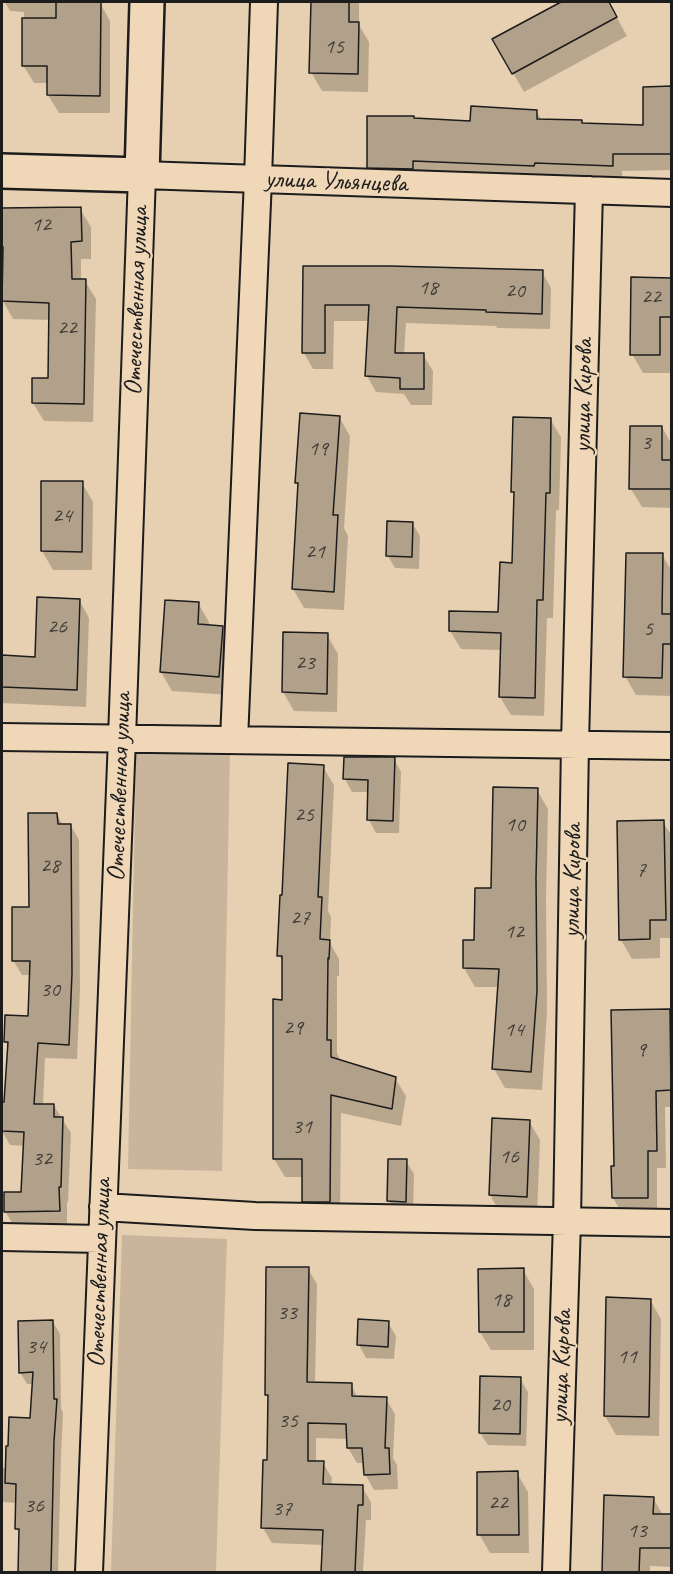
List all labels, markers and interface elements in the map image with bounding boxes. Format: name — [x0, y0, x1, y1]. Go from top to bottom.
house number: 15 — [324, 34, 344, 60]
street label: улица Ульянцева — [264, 164, 408, 200]
street label: Отечественная улица — [118, 206, 156, 396]
house number: 12 — [31, 212, 51, 238]
house number: 18 — [418, 275, 438, 301]
house number: 20 — [505, 278, 525, 304]
house number: 22 — [641, 284, 661, 310]
house number: 22 — [57, 315, 77, 341]
street label: улица Кирова — [567, 339, 601, 453]
house number: 3 — [641, 430, 651, 456]
house number: 19 — [308, 436, 328, 462]
house number: 24 — [52, 503, 72, 529]
house number: 21 — [305, 539, 325, 565]
house number: 26 — [47, 614, 67, 640]
house number: 5 — [643, 616, 653, 642]
house number: 23 — [295, 650, 315, 676]
street label: Отечественная улица — [101, 692, 139, 882]
house number: 25 — [294, 802, 314, 828]
house number: 10 — [505, 812, 525, 838]
street label: улица Кирова — [556, 824, 590, 938]
house number: 28 — [40, 853, 60, 879]
house number: 7 — [636, 857, 646, 883]
house number: 27 — [290, 905, 310, 931]
house number: 12 — [504, 919, 524, 945]
house number: 30 — [40, 977, 60, 1003]
house number: 29 — [283, 1015, 303, 1041]
house number: 14 — [504, 1017, 524, 1043]
house number: 9 — [636, 1037, 646, 1063]
house number: 31 — [292, 1114, 312, 1140]
house number: 16 — [499, 1144, 519, 1170]
house number: 32 — [32, 1146, 52, 1172]
street label: Отечественная улица — [81, 1178, 119, 1368]
house number: 18 — [491, 1287, 511, 1313]
house number: 33 — [277, 1300, 297, 1326]
street label: улица Кирова — [544, 1309, 580, 1425]
house number: 34 — [26, 1334, 46, 1360]
house number: 11 — [617, 1344, 637, 1370]
house number: 20 — [490, 1392, 510, 1418]
house number: 35 — [278, 1408, 298, 1434]
house number: 22 — [488, 1490, 508, 1516]
house number: 36 — [24, 1493, 44, 1519]
house number: 37 — [272, 1496, 292, 1522]
house number: 13 — [627, 1518, 647, 1544]

